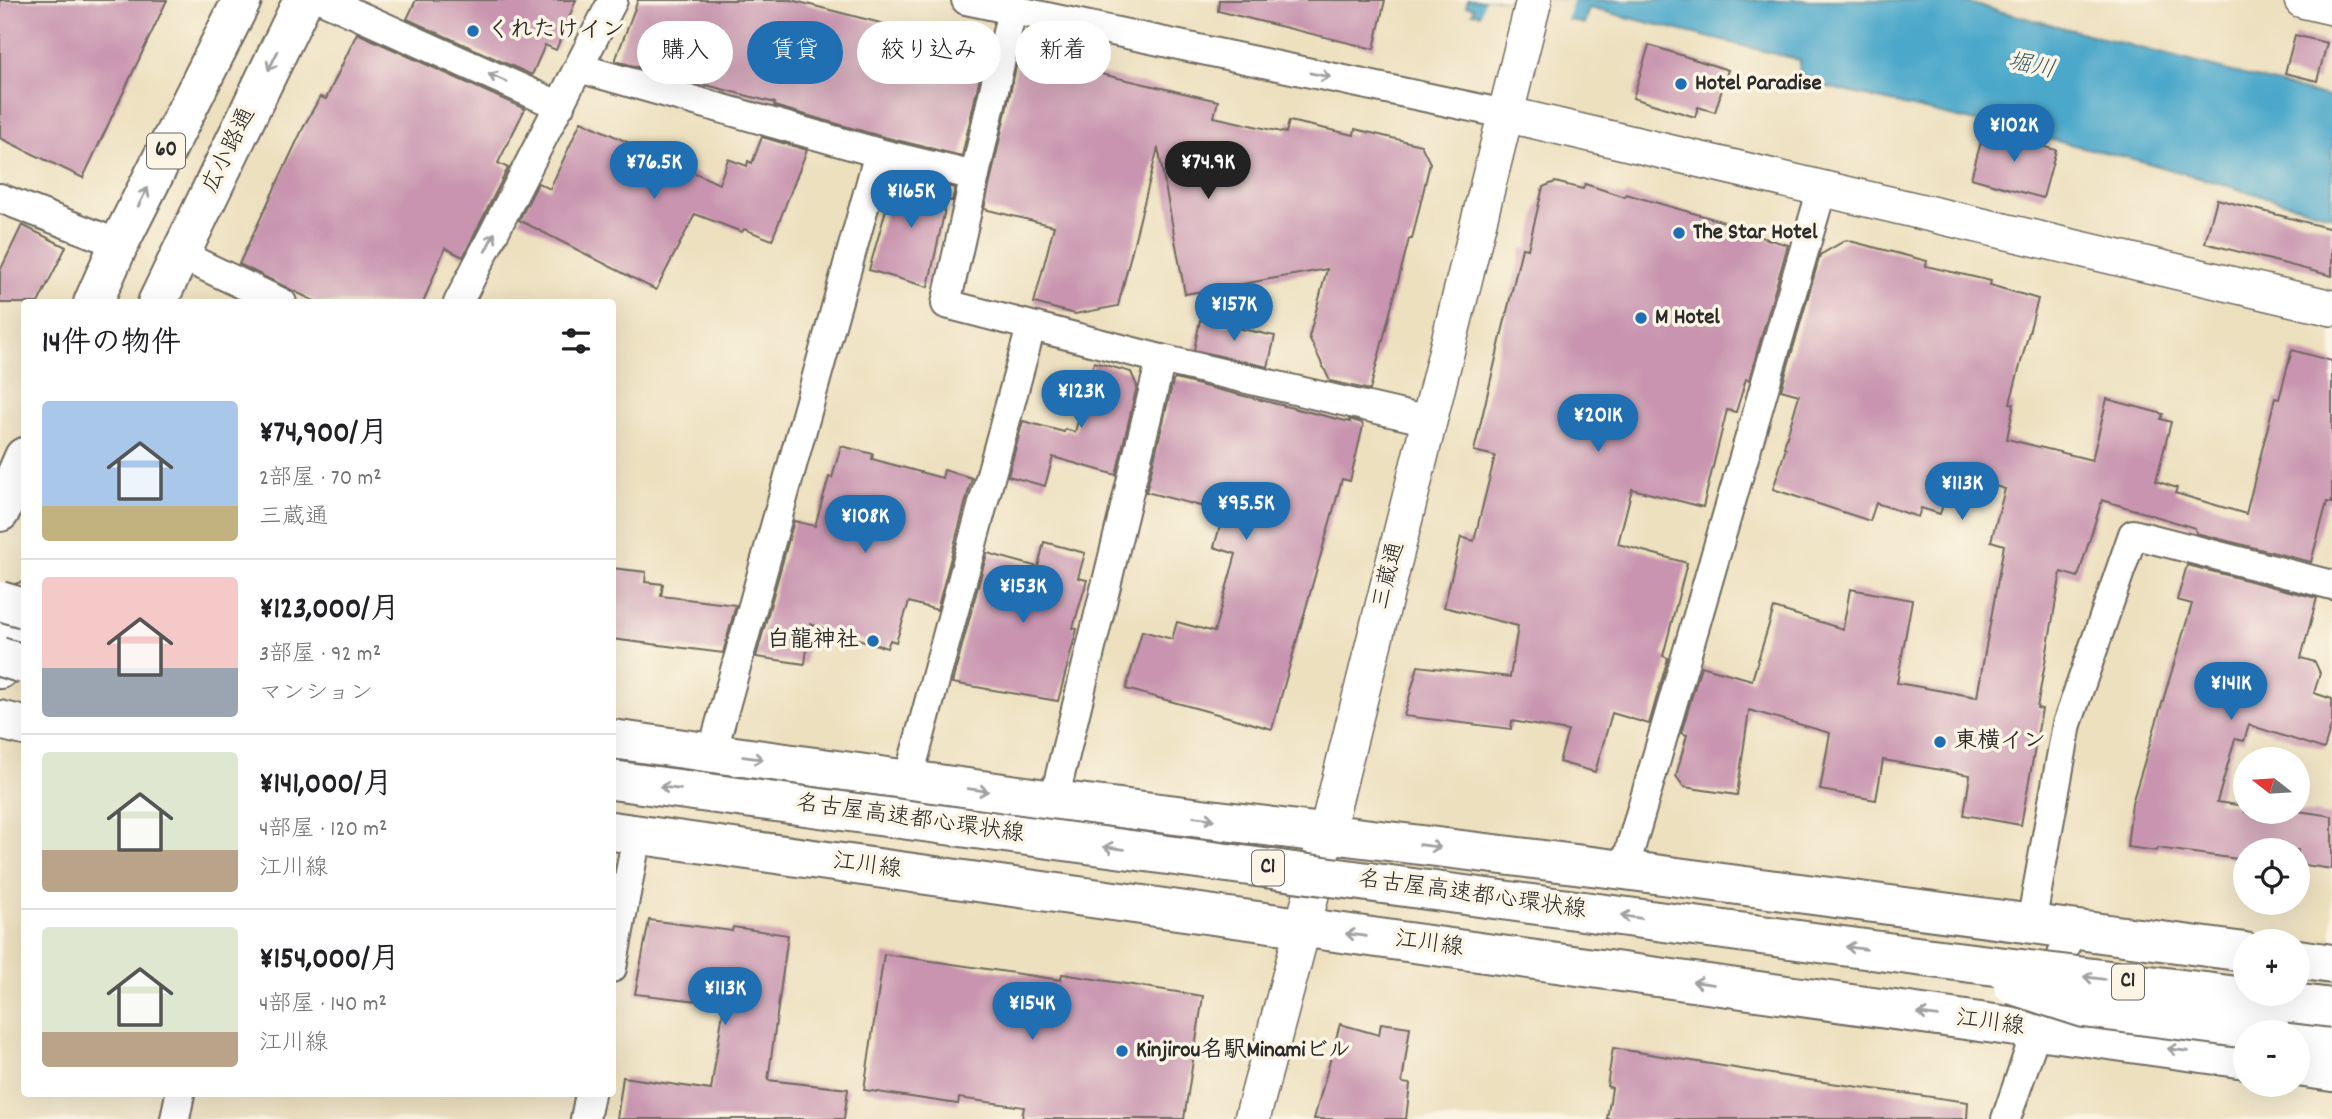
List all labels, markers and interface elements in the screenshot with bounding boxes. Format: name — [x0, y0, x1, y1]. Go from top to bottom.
place label: くれたけイン — [487, 15, 625, 48]
chip: 購入 — [637, 21, 733, 84]
chip: 賃貸 — [747, 21, 843, 84]
chip: 絞り込み — [857, 21, 1001, 84]
chip: 新着 — [1015, 21, 1111, 84]
marker: くれたけイン — [465, 23, 481, 39]
water label: 堀川 — [2004, 45, 2058, 89]
one-way arrow — [266, 50, 280, 71]
one-way arrow — [1308, 68, 1331, 82]
place label: Hotel Paradise — [1695, 68, 1822, 101]
one-way arrow — [487, 71, 509, 84]
marker: Hotel Paradise — [1673, 76, 1689, 92]
street label: 広小路通 — [195, 102, 265, 200]
pin: ¥102K — [1965, 104, 2063, 164]
text: ¥102K — [1989, 110, 2039, 143]
road number: 60 — [147, 134, 185, 168]
pin: ¥76.5K — [597, 142, 711, 201]
pin: ¥74.9K — [1151, 142, 1265, 201]
text: ¥76.5K — [626, 147, 682, 180]
text: ¥74.9K — [1181, 147, 1235, 180]
pin: ¥165K — [862, 170, 960, 230]
text: ¥165K — [887, 176, 935, 209]
one-way arrow — [137, 187, 151, 208]
place label: The Star Hotel — [1693, 217, 1818, 250]
marker: The Star Hotel — [1671, 225, 1687, 241]
one-way arrow — [483, 232, 497, 253]
pin: ¥157K — [1185, 284, 1283, 343]
text: ¥157K — [1211, 289, 1257, 322]
place label: M Hotel — [1655, 302, 1720, 335]
marker: M Hotel — [1633, 310, 1649, 326]
icon: filters — [557, 322, 595, 360]
text: 14件の物件 — [42, 324, 181, 367]
pin: ¥123K — [1032, 370, 1130, 430]
text: ¥123K — [1057, 376, 1105, 409]
pin: ¥201K — [1549, 394, 1647, 454]
text: ¥201K — [1573, 400, 1623, 433]
text: ¥74,900/月 — [259, 414, 388, 457]
icon: home — [98, 429, 182, 513]
pin: ¥113K — [1913, 462, 2011, 522]
text: 2部屋 · 70 m² — [259, 463, 382, 496]
text: ¥113K — [1941, 468, 1983, 501]
pin: ¥95.5K — [1189, 482, 1303, 542]
text: ¥95.5K — [1217, 488, 1275, 521]
pin: ¥108K — [816, 496, 914, 555]
text: ¥108K — [841, 501, 889, 534]
text: 三蔵通 — [259, 502, 328, 535]
street label: 三蔵通 — [1366, 539, 1414, 613]
pin: ¥153K — [974, 566, 1072, 625]
text: ¥153K — [999, 571, 1047, 604]
text: ¥123,000/月 — [259, 590, 400, 633]
icon: home — [98, 605, 182, 689]
place label: 白龍神社 — [767, 625, 859, 658]
marker: 白龍神社 — [865, 633, 881, 649]
text: 3部屋 · 92 m² — [259, 639, 381, 672]
pin: ¥141K — [2182, 662, 2280, 722]
text: ¥141K — [2210, 668, 2252, 701]
text: マンション — [259, 678, 373, 711]
place label: 東横イン — [1954, 726, 2046, 759]
marker: 東横イン — [1932, 734, 1948, 750]
north arrow — [2233, 747, 2310, 824]
map controls — [2233, 747, 2310, 1097]
one-way arrow — [741, 752, 764, 765]
text: ¥141,000/月 — [259, 765, 392, 808]
icon: home — [98, 780, 182, 864]
one-way arrow — [659, 781, 682, 794]
one-way arrow — [966, 783, 989, 796]
street label: 名古屋高速都心環状線 — [794, 788, 1026, 852]
one-way arrow — [1192, 812, 1215, 825]
text: 4部屋 · 120 m² — [259, 814, 387, 847]
button: locate — [2233, 838, 2310, 915]
one-way arrow — [1418, 839, 1441, 852]
one-way arrow — [1103, 841, 1126, 854]
street label: 江川線 — [831, 846, 903, 888]
road number: C1 — [1252, 850, 1284, 886]
text: 江川線 — [259, 853, 328, 886]
street label: 名古屋高速都心環状線 — [1356, 864, 1588, 928]
one-way arrow — [1620, 911, 1643, 924]
street label: 江川線 — [1393, 924, 1465, 966]
one-way arrow — [1345, 928, 1368, 941]
button: + — [2233, 929, 2310, 1006]
text: ¥154,000/月 — [259, 940, 400, 983]
one-way arrow — [1846, 941, 1868, 954]
icon: home — [98, 955, 182, 1039]
road number: C1 — [2112, 964, 2144, 1000]
pin: ¥113K — [676, 968, 774, 1027]
one-way arrow — [2083, 972, 2106, 985]
text: ¥113K — [704, 973, 746, 1006]
one-way arrow — [1692, 977, 1715, 990]
pin: ¥154K — [983, 982, 1081, 1042]
text: ¥154K — [1009, 988, 1056, 1021]
text: 4部屋 · 140 m² — [259, 989, 387, 1022]
street label: 江川線 — [1954, 1003, 2026, 1045]
one-way arrow — [1917, 1008, 1940, 1021]
button: − — [2233, 1020, 2310, 1097]
text: 江川線 — [259, 1028, 328, 1061]
place label: Kinjirou名駅Minamiビル — [1136, 1035, 1351, 1068]
marker: Kinjirou名駅Minamiビル — [1114, 1043, 1130, 1059]
one-way arrow — [2167, 1043, 2190, 1056]

